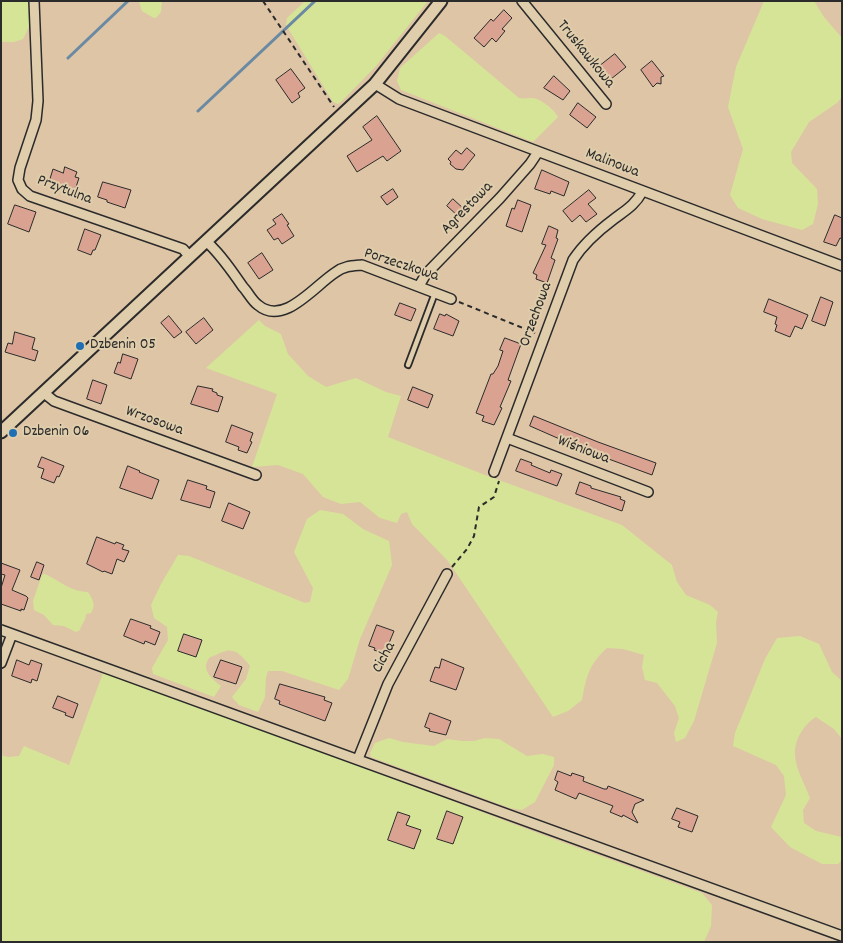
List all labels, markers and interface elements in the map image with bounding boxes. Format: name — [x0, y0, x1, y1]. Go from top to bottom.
street label: Truskawkowa — [552, 17, 618, 93]
street label: Malinowa — [582, 145, 642, 183]
street label: Przytulna — [34, 172, 94, 210]
street label: Agrestowa — [438, 178, 498, 240]
street label: Porzeczkowa — [361, 245, 441, 287]
street label: Orzechowa — [517, 280, 557, 350]
place label: Dzbenin 05 — [90, 336, 156, 356]
marker: Dzbenin 05 — [74, 340, 86, 352]
street label: Wrzosowa — [123, 403, 185, 441]
place label: Dzbenin 06 — [23, 423, 89, 443]
marker: Dzbenin 06 — [7, 427, 19, 439]
street label: Wiśniowa — [554, 432, 612, 470]
street label: Cicha — [369, 639, 401, 677]

